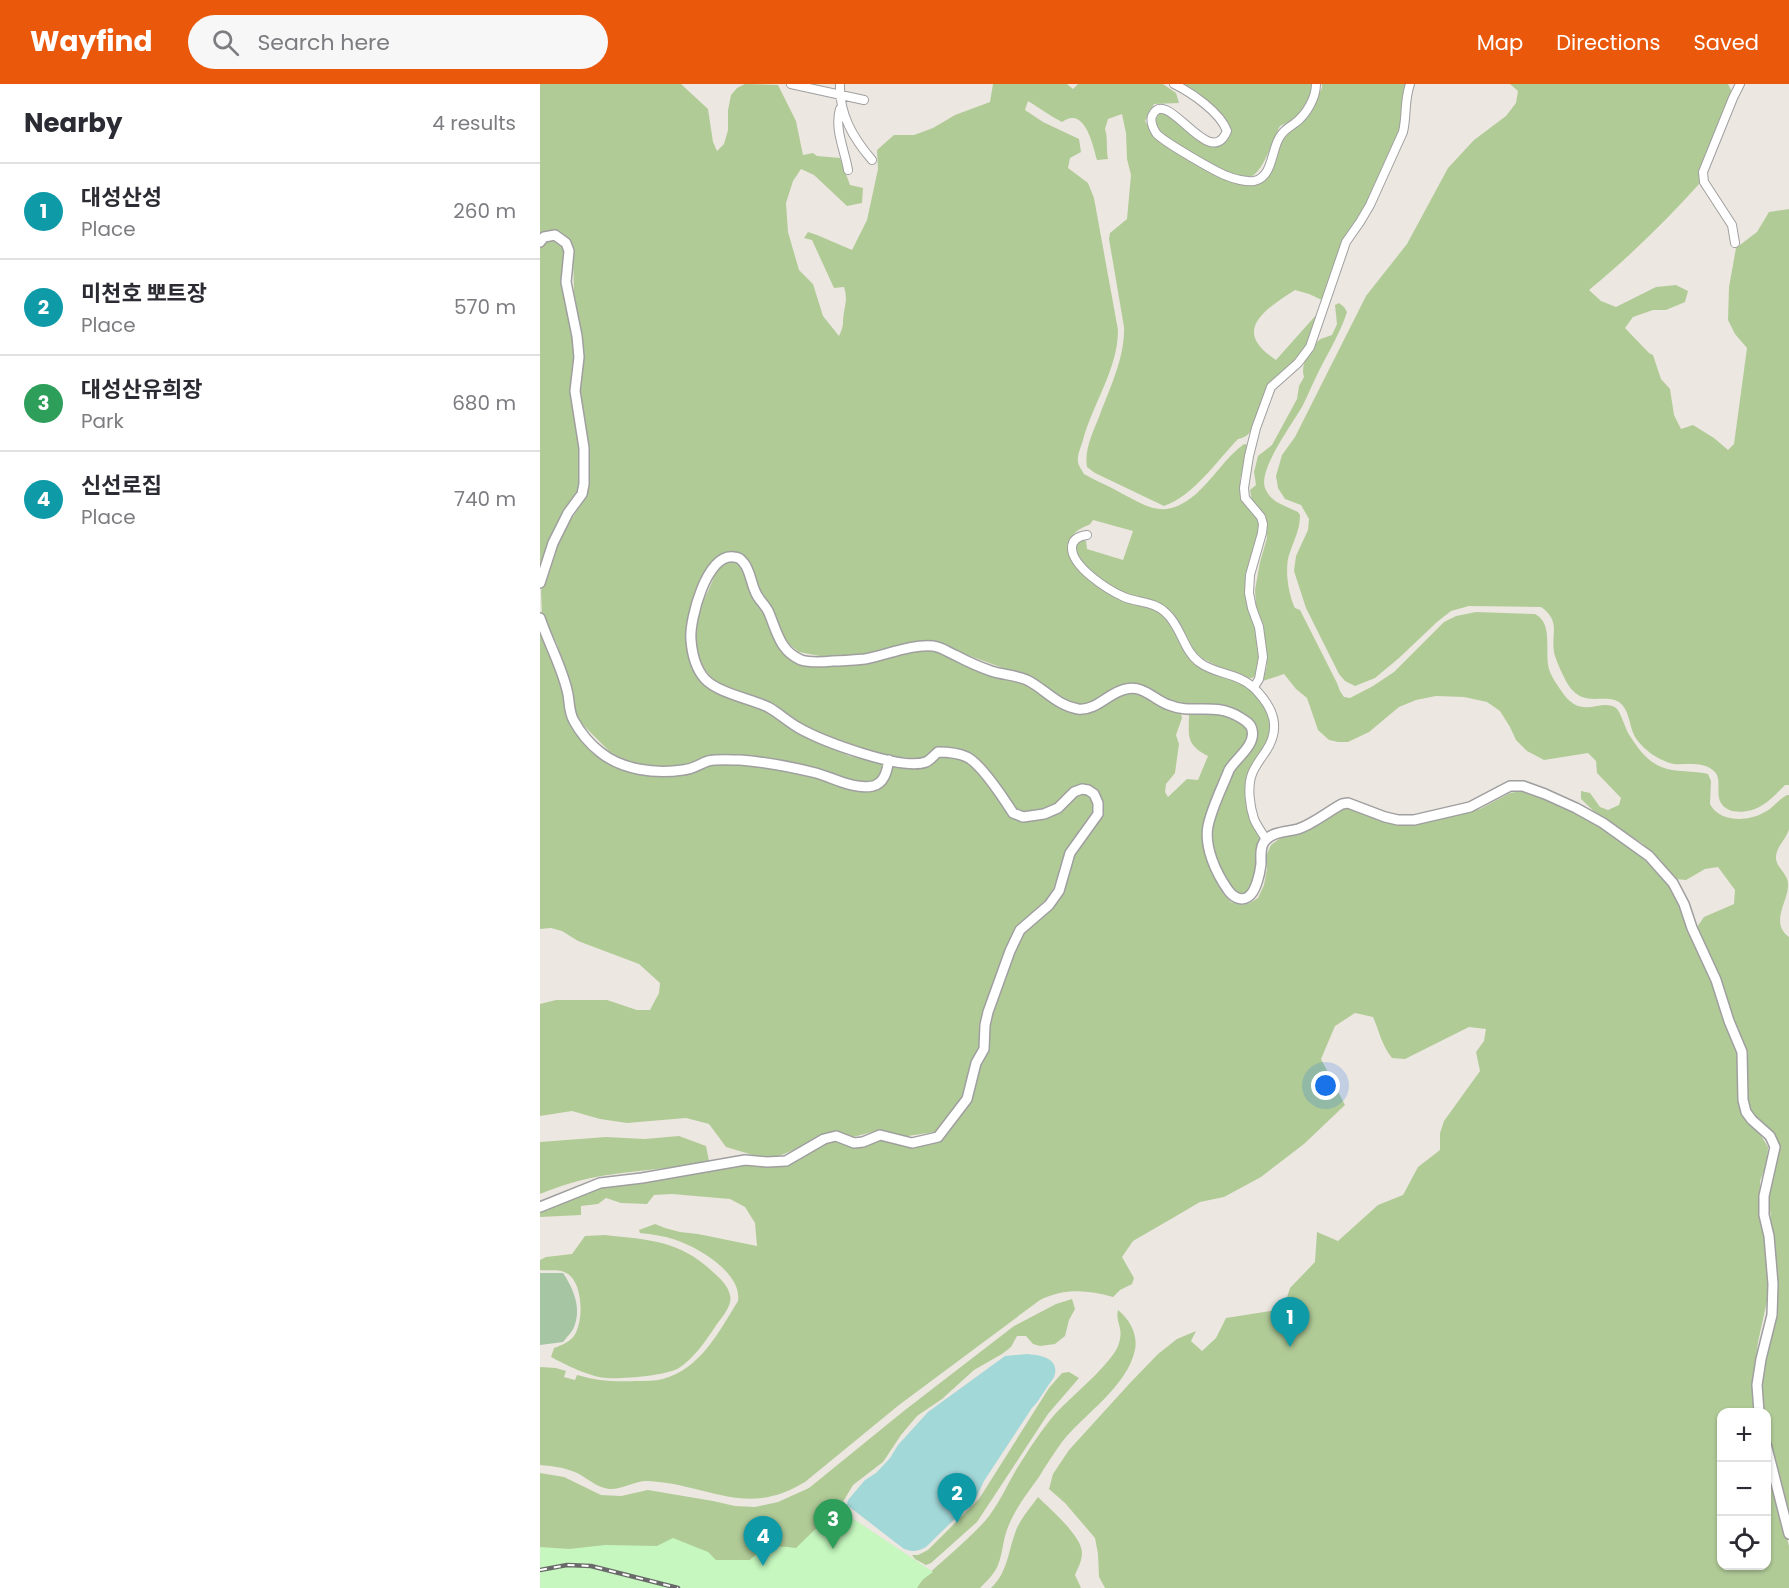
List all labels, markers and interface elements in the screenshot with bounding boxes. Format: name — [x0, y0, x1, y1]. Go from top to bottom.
search box — [188, 15, 608, 69]
text: Wayfind — [30, 22, 152, 61]
icon: search — [209, 26, 242, 59]
text: Search here — [257, 27, 390, 58]
text: Map — [1477, 28, 1523, 57]
text: Directions — [1556, 28, 1660, 57]
text: Saved — [1693, 28, 1759, 57]
text: Nearby — [24, 105, 122, 141]
text: 4 results — [432, 109, 516, 137]
text: 대성산성 — [81, 182, 162, 213]
text: 1 — [40, 197, 47, 225]
text: 260 m — [453, 197, 516, 225]
text: Place — [81, 215, 136, 243]
text: 미천호 뽀트장 — [81, 278, 207, 309]
text: 2 — [38, 293, 49, 321]
text: 570 m — [454, 293, 516, 321]
text: Place — [81, 311, 136, 339]
text: 대성산유희장 — [81, 374, 202, 405]
text: 3 — [37, 389, 50, 417]
text: 680 m — [452, 389, 516, 417]
text: Park — [81, 407, 124, 435]
text: 신선로집 — [81, 470, 162, 501]
text: 4 — [37, 485, 50, 513]
text: 740 m — [454, 485, 516, 513]
text: Place — [81, 503, 136, 531]
your location — [1311, 1071, 1340, 1100]
pin: 1 — [1270, 1298, 1310, 1347]
map controls — [1717, 1408, 1771, 1570]
button: + — [1717, 1408, 1771, 1462]
button: − — [1717, 1462, 1771, 1516]
pin: 2 — [938, 1474, 976, 1523]
pin: 3 — [814, 1500, 852, 1549]
pin: 4 — [744, 1516, 782, 1566]
button: locate — [1717, 1516, 1771, 1570]

